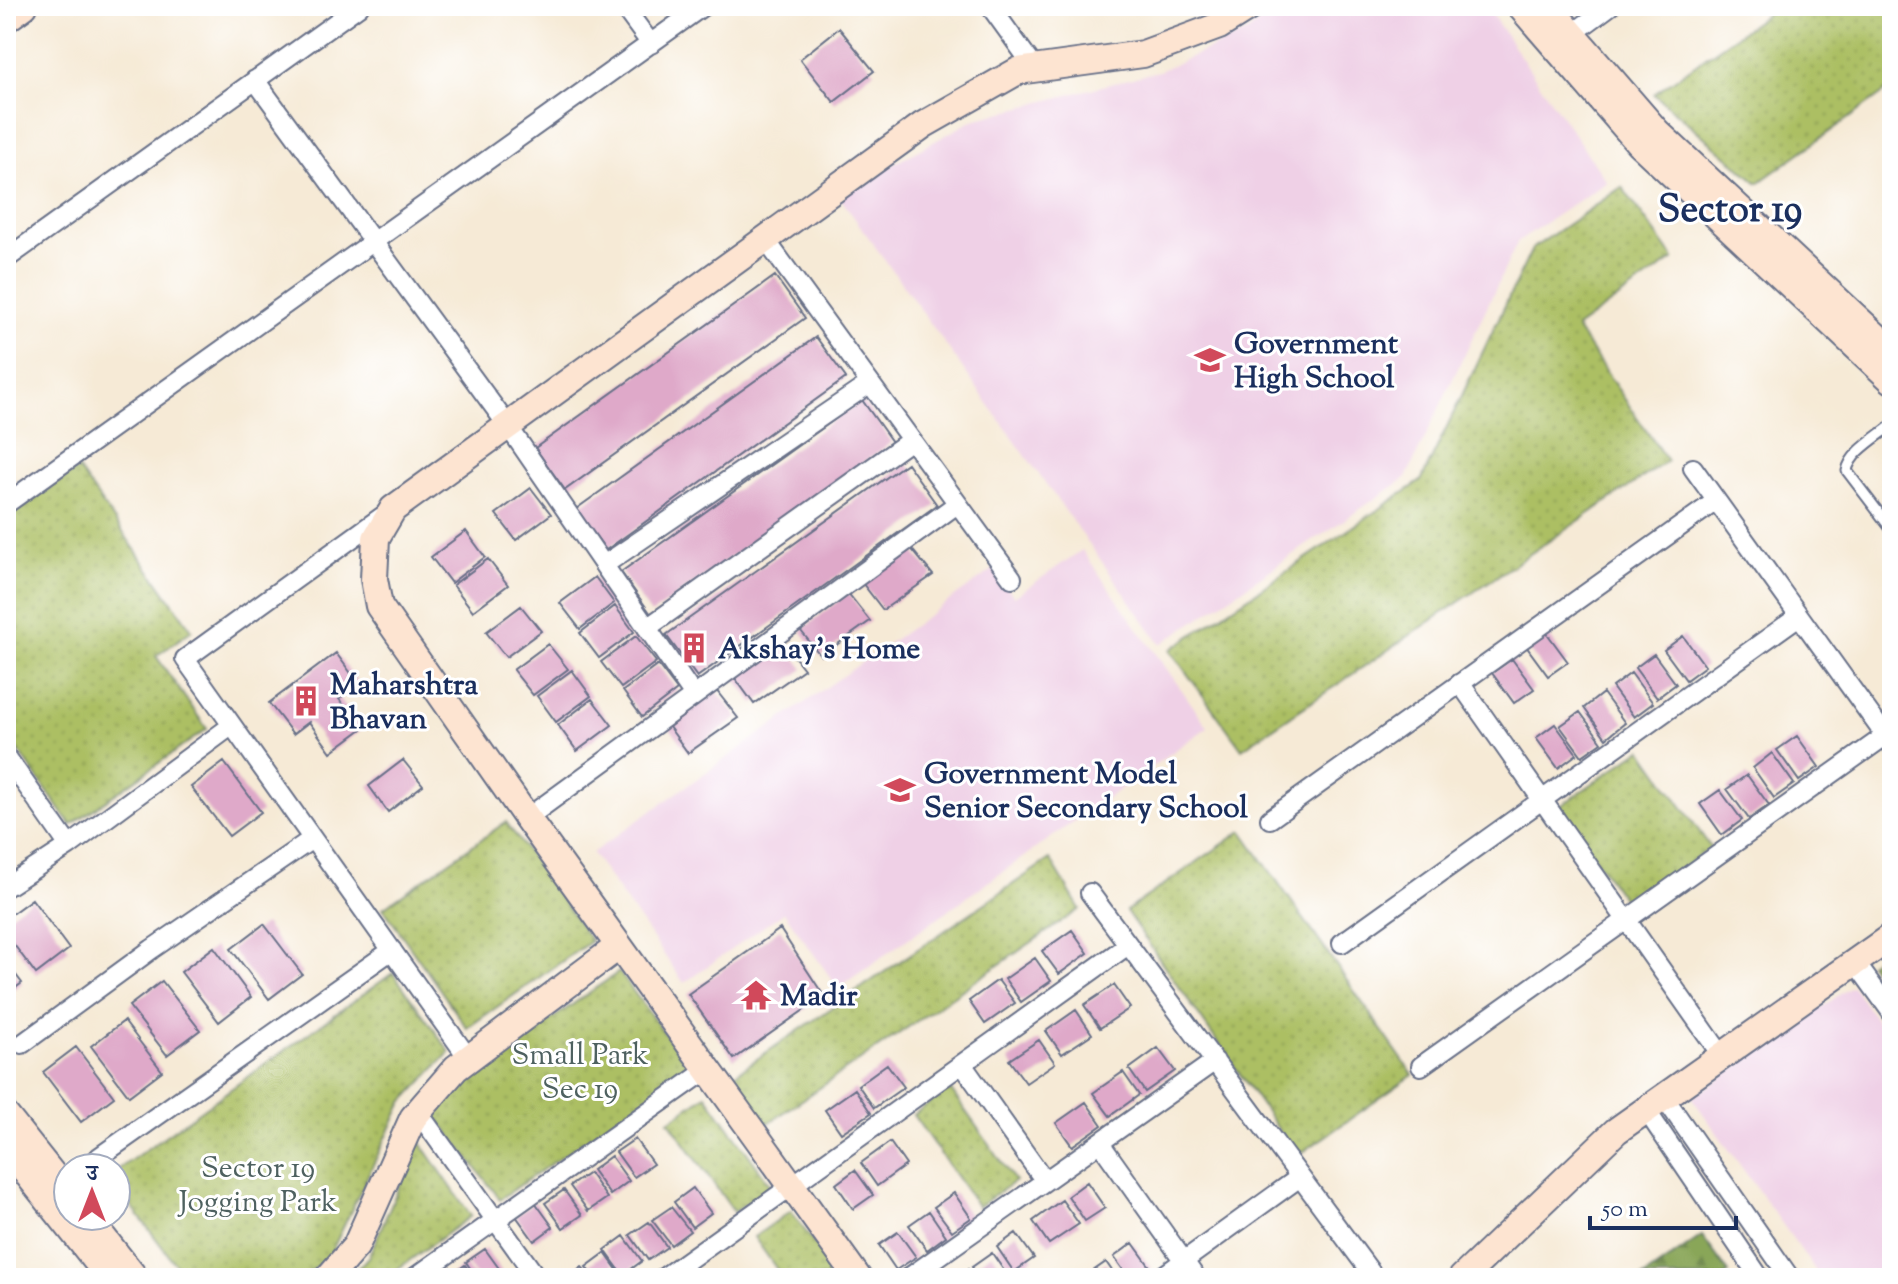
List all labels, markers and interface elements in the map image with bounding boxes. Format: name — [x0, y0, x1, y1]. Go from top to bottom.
district label: Sector 19 — [1658, 185, 1802, 239]
place label: Government High School — [1234, 324, 1399, 401]
school or university icon: Government High School — [1193, 343, 1227, 377]
place label: Akshay's Home — [718, 629, 920, 672]
building icon: Akshay's Home — [677, 631, 711, 665]
place label: Maharshtra Bhavan — [330, 665, 478, 742]
building icon: Maharshtra Bhavan — [289, 684, 323, 718]
place label: Government Model Senior Secondary School — [924, 754, 1248, 831]
school or university icon: Government Model Senior Secondary School — [883, 773, 917, 807]
place label: Madir — [780, 976, 858, 1019]
temple icon: Madir — [739, 978, 773, 1012]
park label: Small Park Sec 19 — [511, 1035, 649, 1112]
park label: Sector 19 Jogging Park — [177, 1148, 337, 1225]
north arrow — [52, 1152, 132, 1232]
text: उ — [84, 1159, 99, 1191]
scale bar — [1590, 1180, 1736, 1230]
text: 50 m — [1600, 1193, 1648, 1227]

